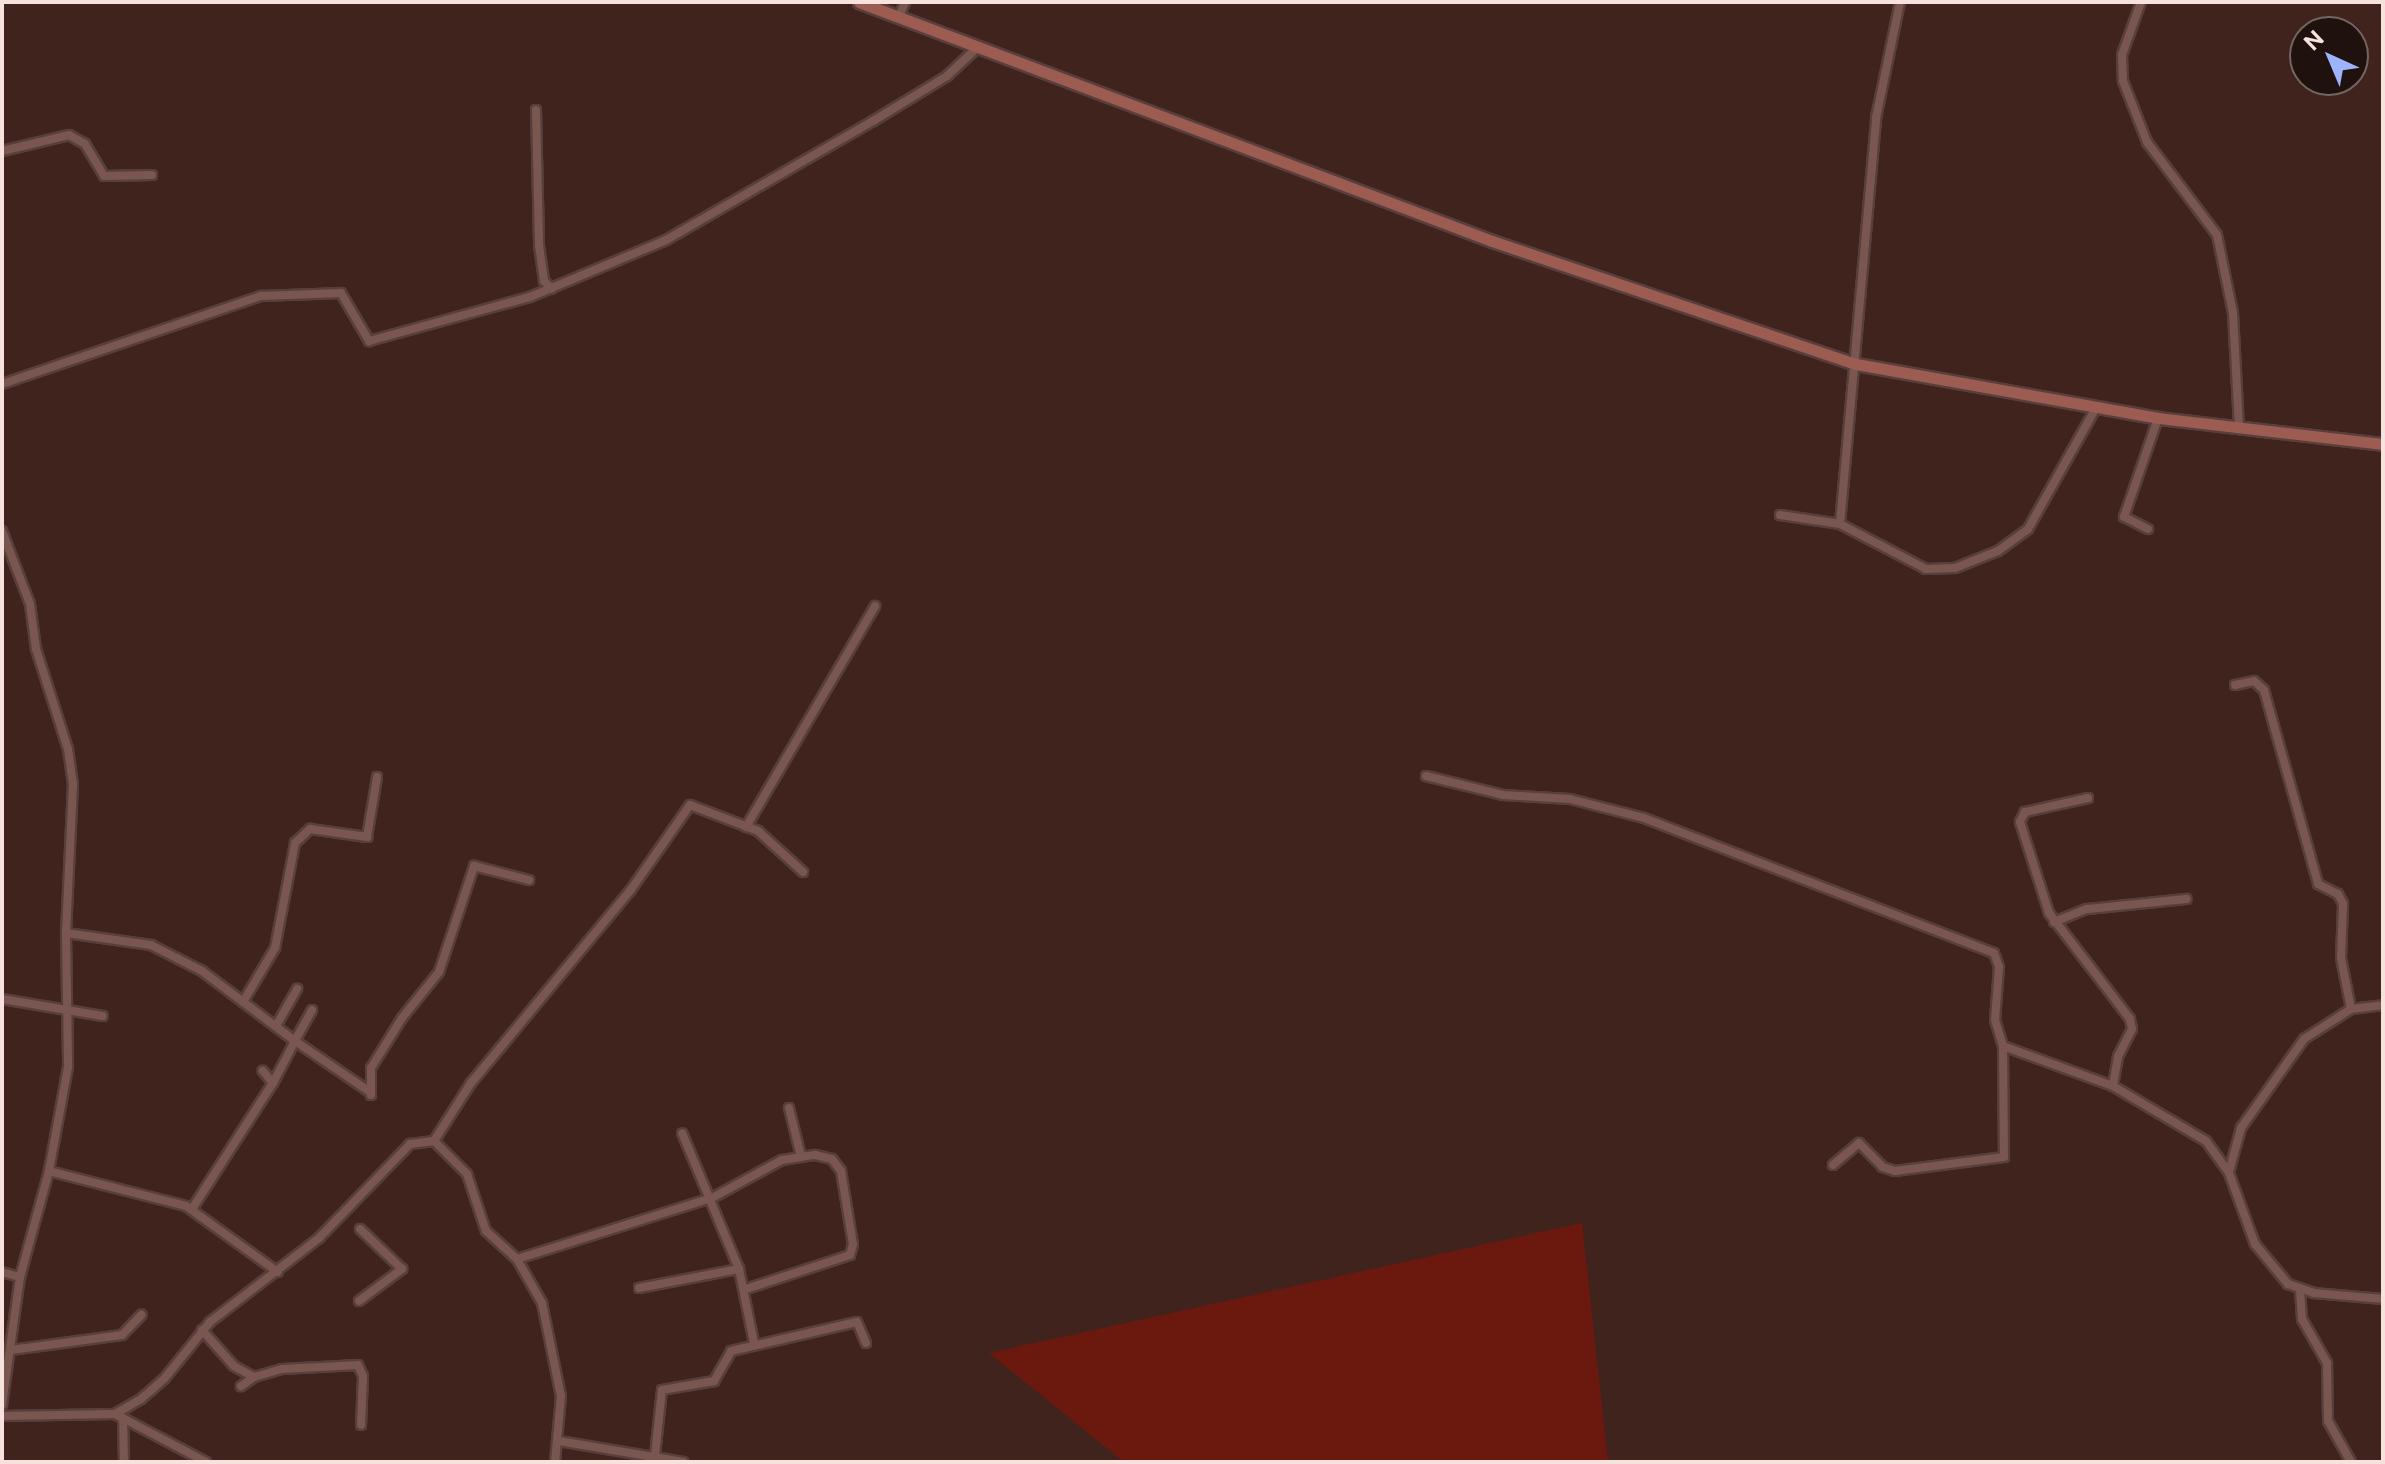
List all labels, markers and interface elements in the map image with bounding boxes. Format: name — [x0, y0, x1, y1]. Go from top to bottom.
north arrow — [2289, 16, 2369, 96]
text: N — [2298, 25, 2329, 56]

